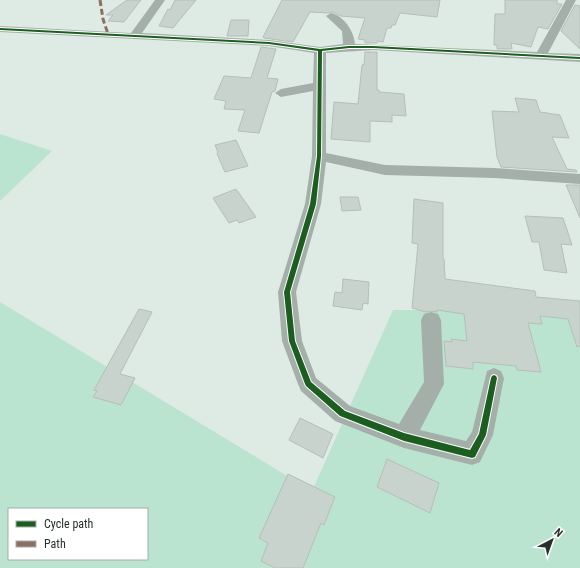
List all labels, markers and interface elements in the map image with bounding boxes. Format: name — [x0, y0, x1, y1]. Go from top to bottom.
legend — [8, 508, 148, 560]
text: Cycle path — [44, 517, 94, 531]
north arrow — [532, 520, 572, 560]
text: N — [551, 526, 565, 540]
text: Path — [44, 537, 66, 551]

